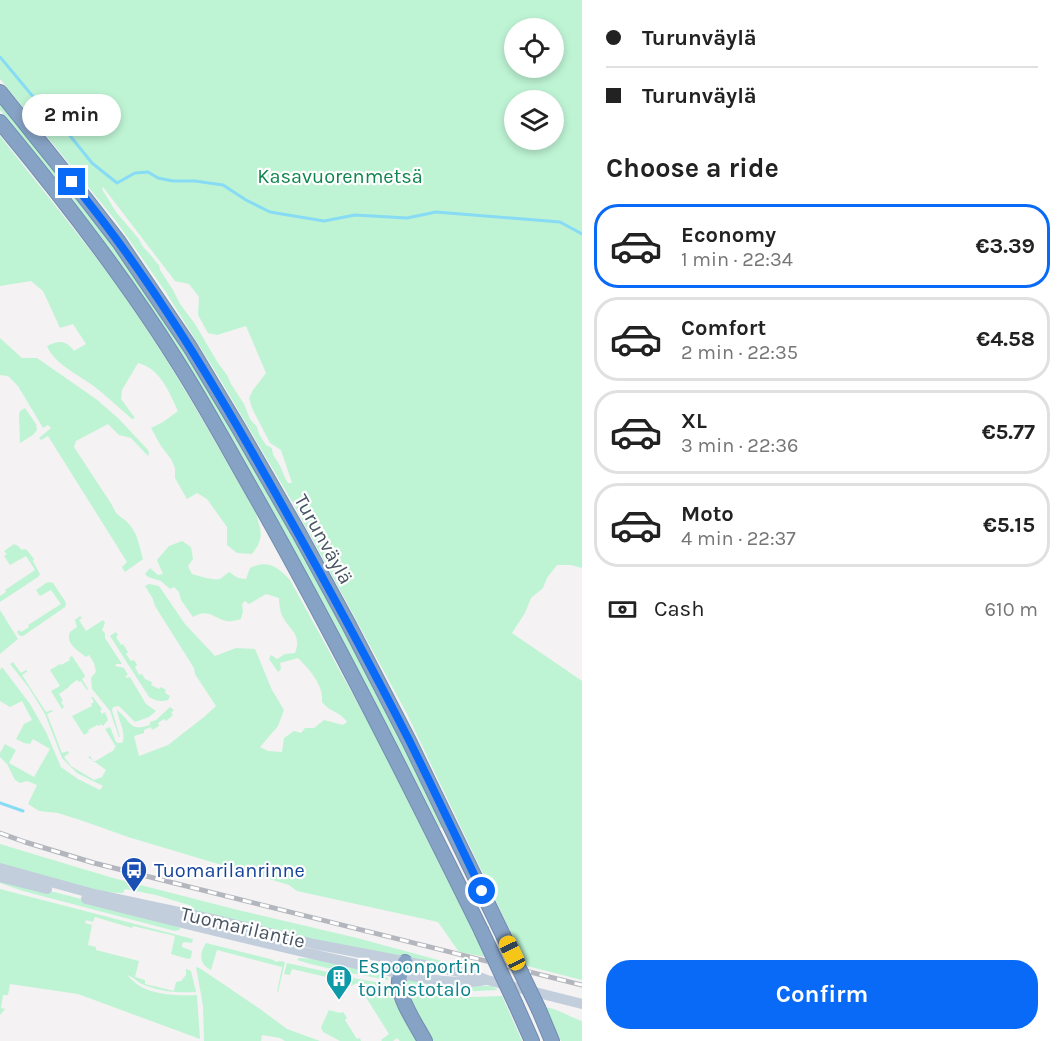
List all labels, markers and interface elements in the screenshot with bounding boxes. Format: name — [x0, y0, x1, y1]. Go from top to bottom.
map controls — [504, 18, 564, 150]
button: locate — [504, 18, 564, 78]
text: Turunväylä — [642, 25, 757, 51]
text: Turunväylä — [642, 83, 757, 109]
button: layers — [504, 90, 564, 150]
callout: 2 min — [22, 95, 122, 137]
text: 2 min — [44, 103, 99, 126]
text: Choose a ride — [606, 152, 779, 184]
park label: Kasavuorenmetsä — [257, 165, 423, 188]
route end — [58, 168, 85, 195]
icon: car — [609, 219, 663, 273]
text: Economy — [681, 222, 776, 248]
text: €3.39 — [976, 233, 1035, 259]
text: 1 min · 22:34 — [681, 248, 793, 271]
icon: car — [609, 312, 663, 366]
text: Comfort — [681, 315, 766, 341]
text: €4.58 — [976, 326, 1035, 352]
text: 2 min · 22:35 — [681, 341, 798, 364]
icon: car — [609, 405, 663, 459]
text: XL — [681, 408, 707, 434]
text: €5.77 — [982, 419, 1035, 445]
text: 3 min · 22:36 — [681, 434, 798, 457]
street label: Turunväylä — [289, 490, 358, 588]
icon: car — [609, 498, 663, 552]
text: Moto — [681, 501, 734, 527]
text: €5.15 — [983, 512, 1035, 538]
text: 4 min · 22:37 — [681, 527, 796, 550]
icon: cash — [606, 593, 639, 626]
text: Cash — [654, 596, 704, 622]
text: 610 m — [985, 598, 1038, 621]
bus stop icon: Tuomarilanrinne — [119, 855, 149, 893]
place label: Tuomarilanrinne — [154, 859, 305, 882]
route start — [468, 877, 495, 904]
street label: Tuomarilantie — [178, 902, 307, 953]
car — [496, 933, 528, 973]
place label: Espoonportin toimistotalo — [358, 955, 481, 1001]
button: Confirm — [606, 960, 1038, 1029]
building icon: Espoonportin toimistotalo — [324, 963, 354, 1001]

